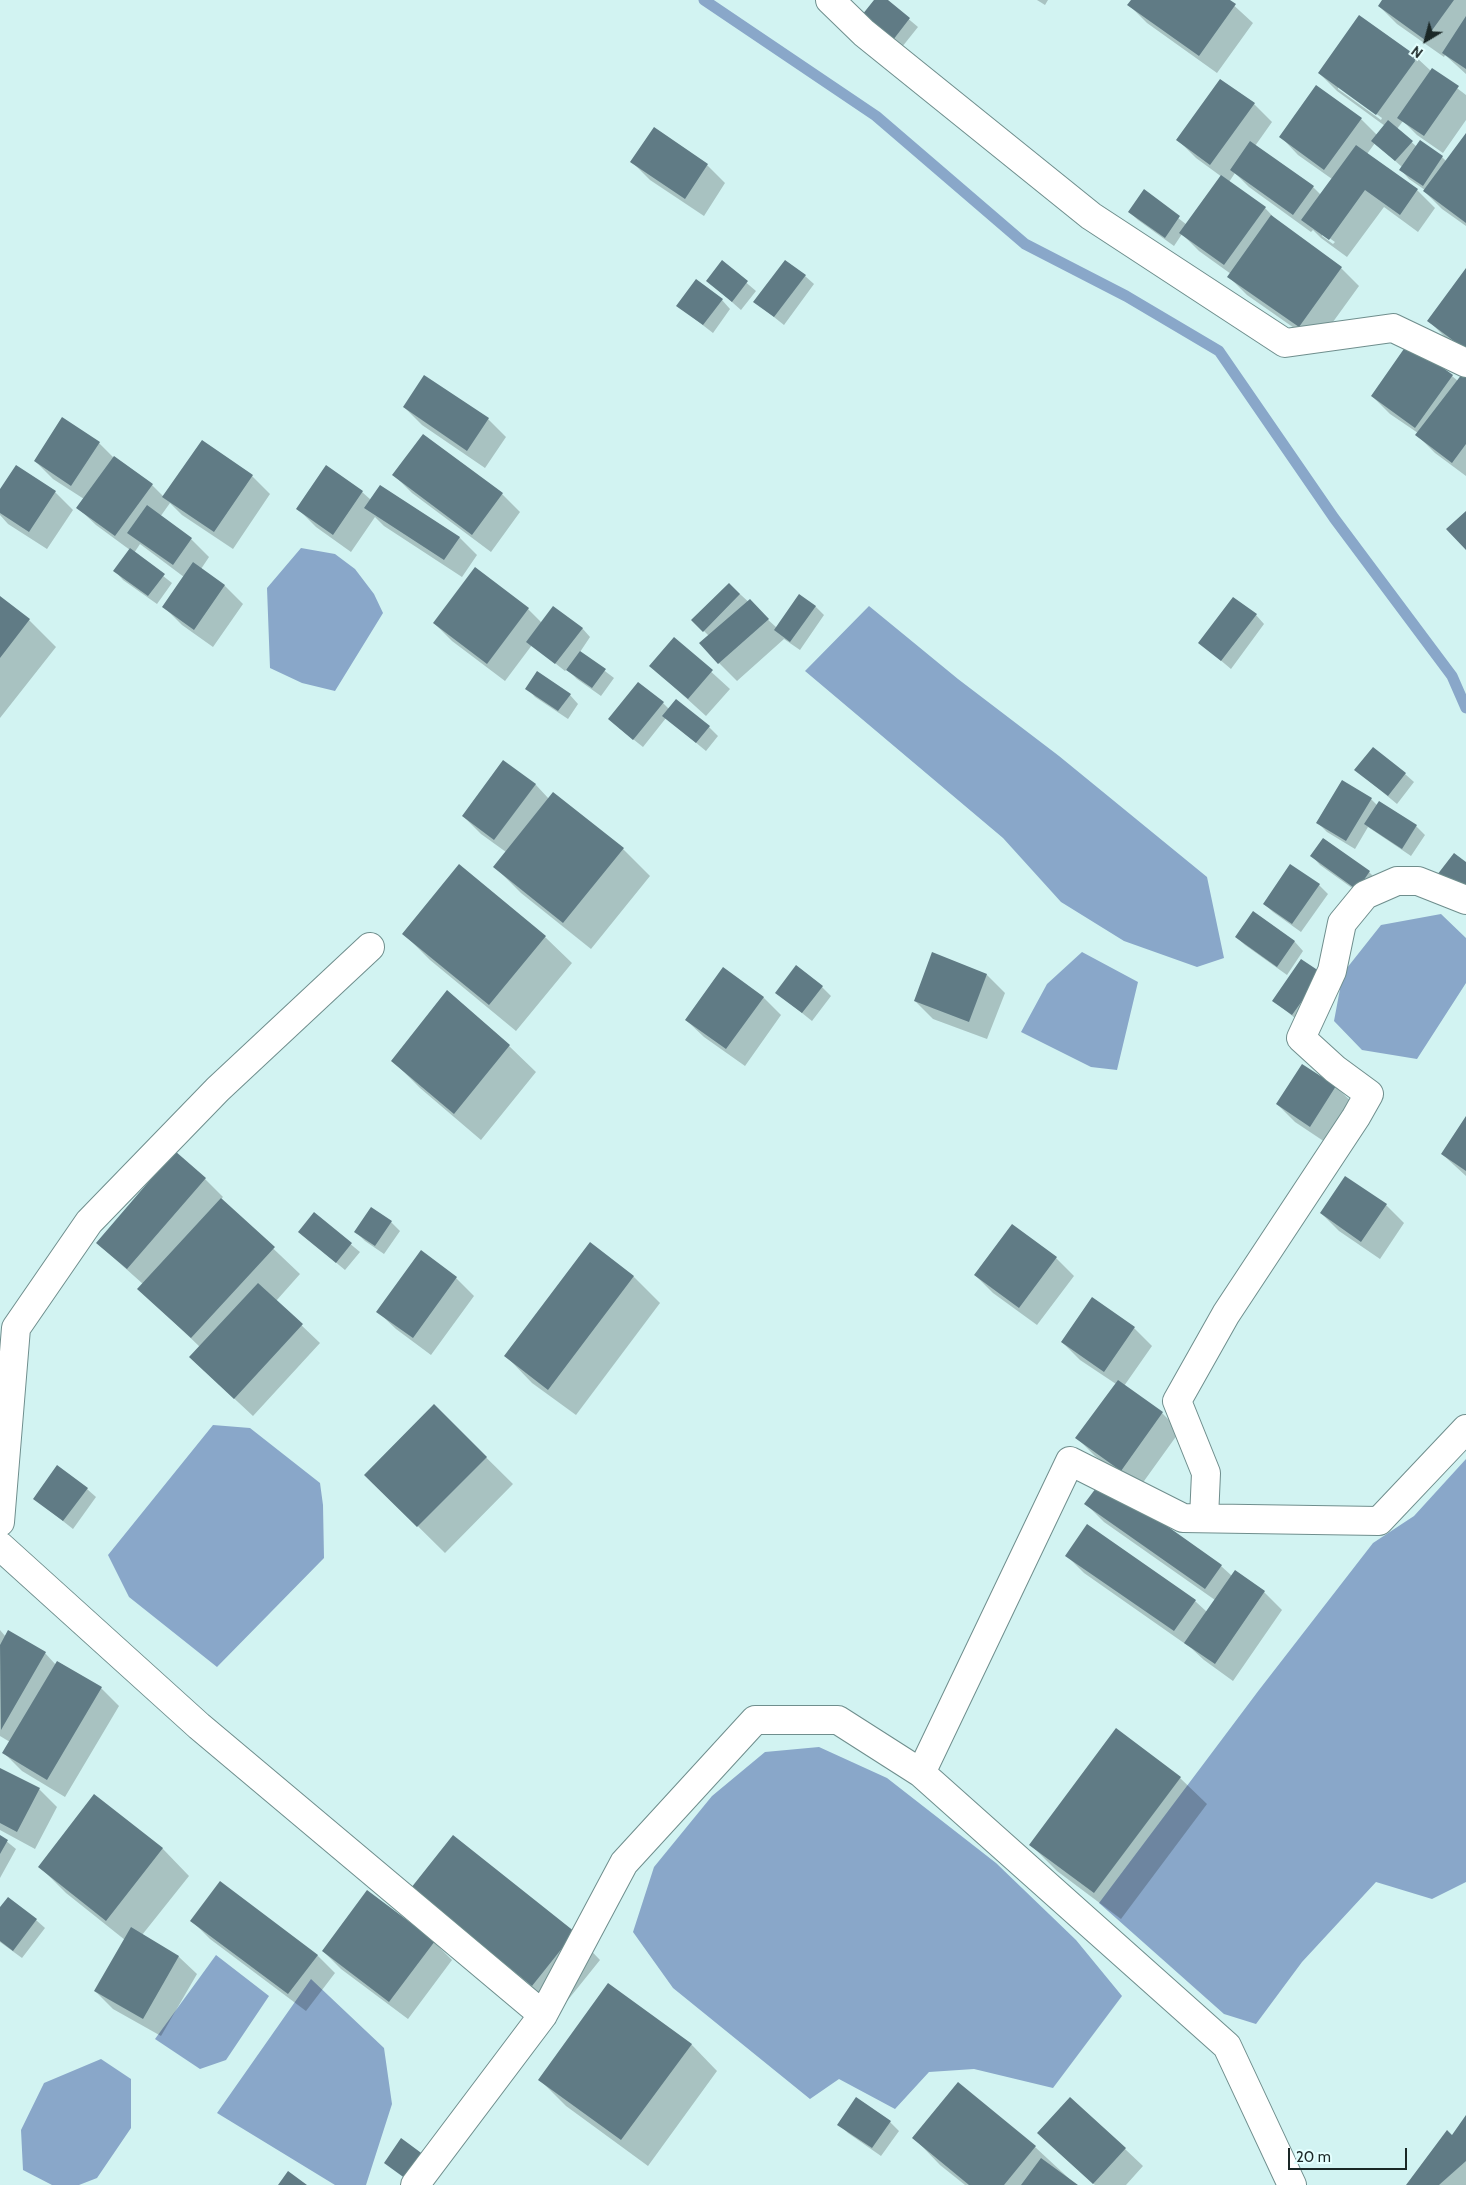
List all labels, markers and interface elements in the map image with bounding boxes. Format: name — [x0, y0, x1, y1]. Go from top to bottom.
north arrow — [1401, 15, 1451, 65]
text: N — [1408, 42, 1426, 62]
scale bar — [1291, 2138, 1410, 2170]
text: 20 m — [1296, 2148, 1331, 2166]

